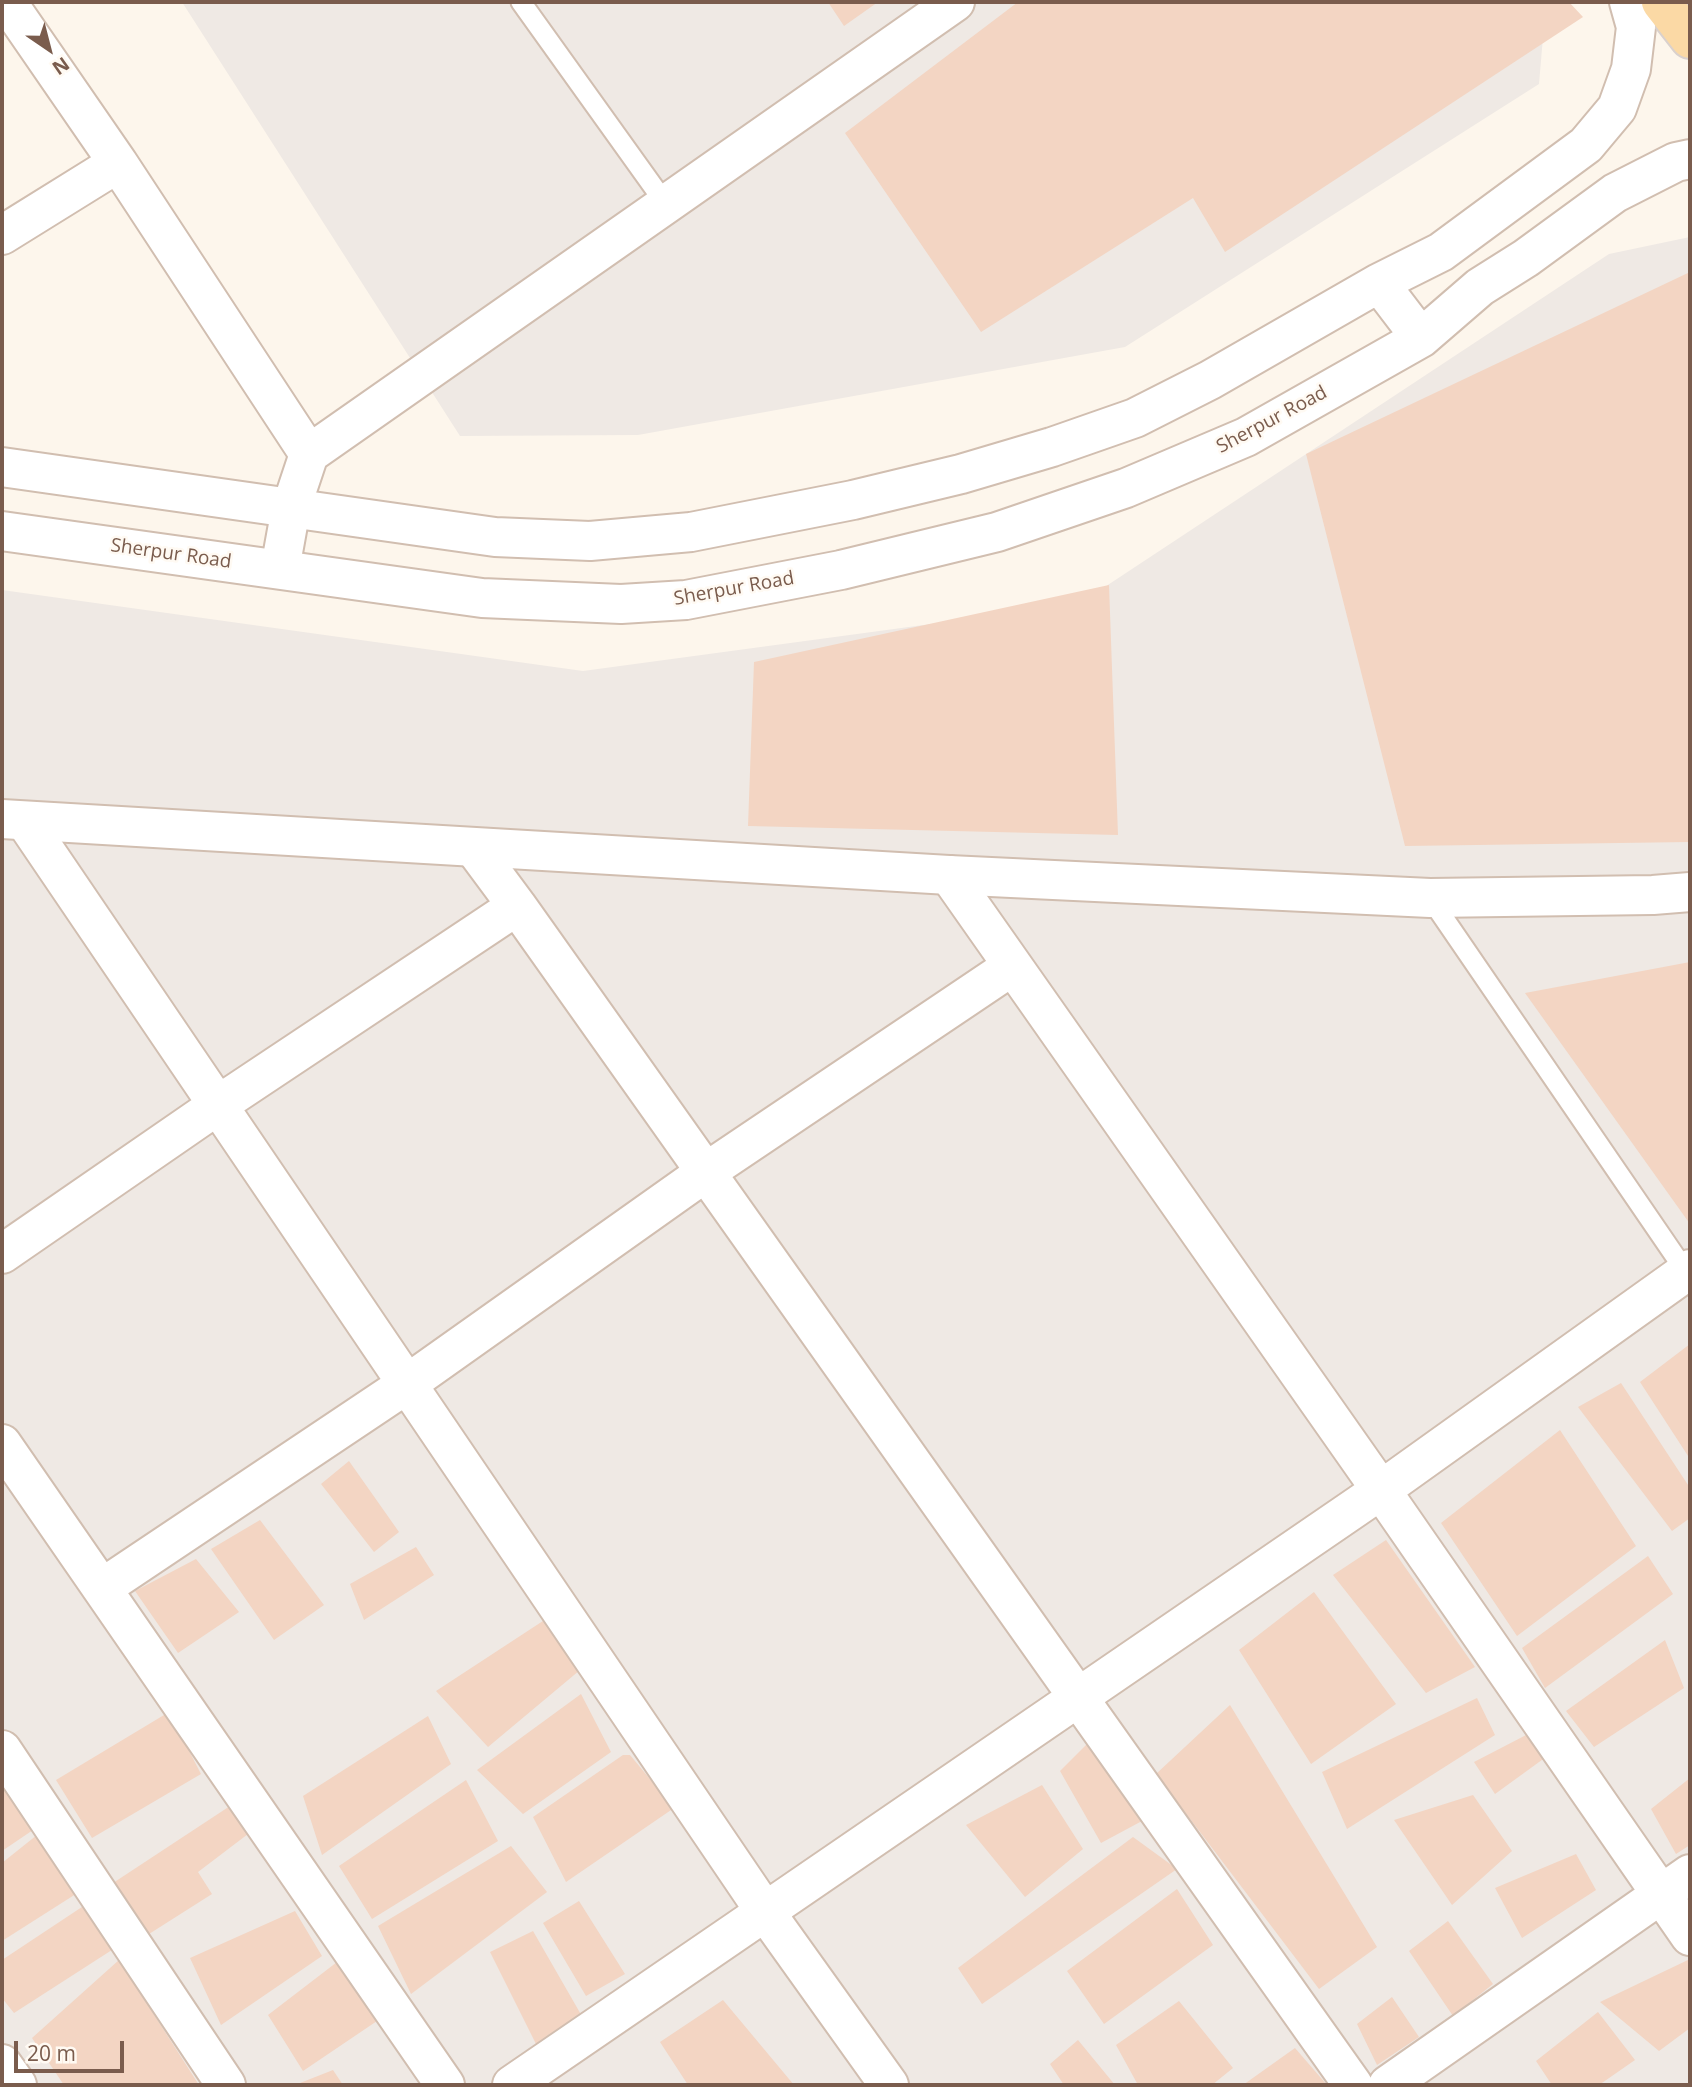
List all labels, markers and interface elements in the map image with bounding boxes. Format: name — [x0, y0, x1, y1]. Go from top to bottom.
north arrow — [14, 14, 84, 84]
text: N — [47, 51, 75, 81]
street label: Sherpur Road — [1213, 381, 1331, 459]
street label: Sherpur Road — [109, 534, 233, 574]
street label: Sherpur Road — [672, 567, 796, 611]
scale bar — [18, 2028, 128, 2072]
text: 20 m — [27, 2039, 76, 2067]

